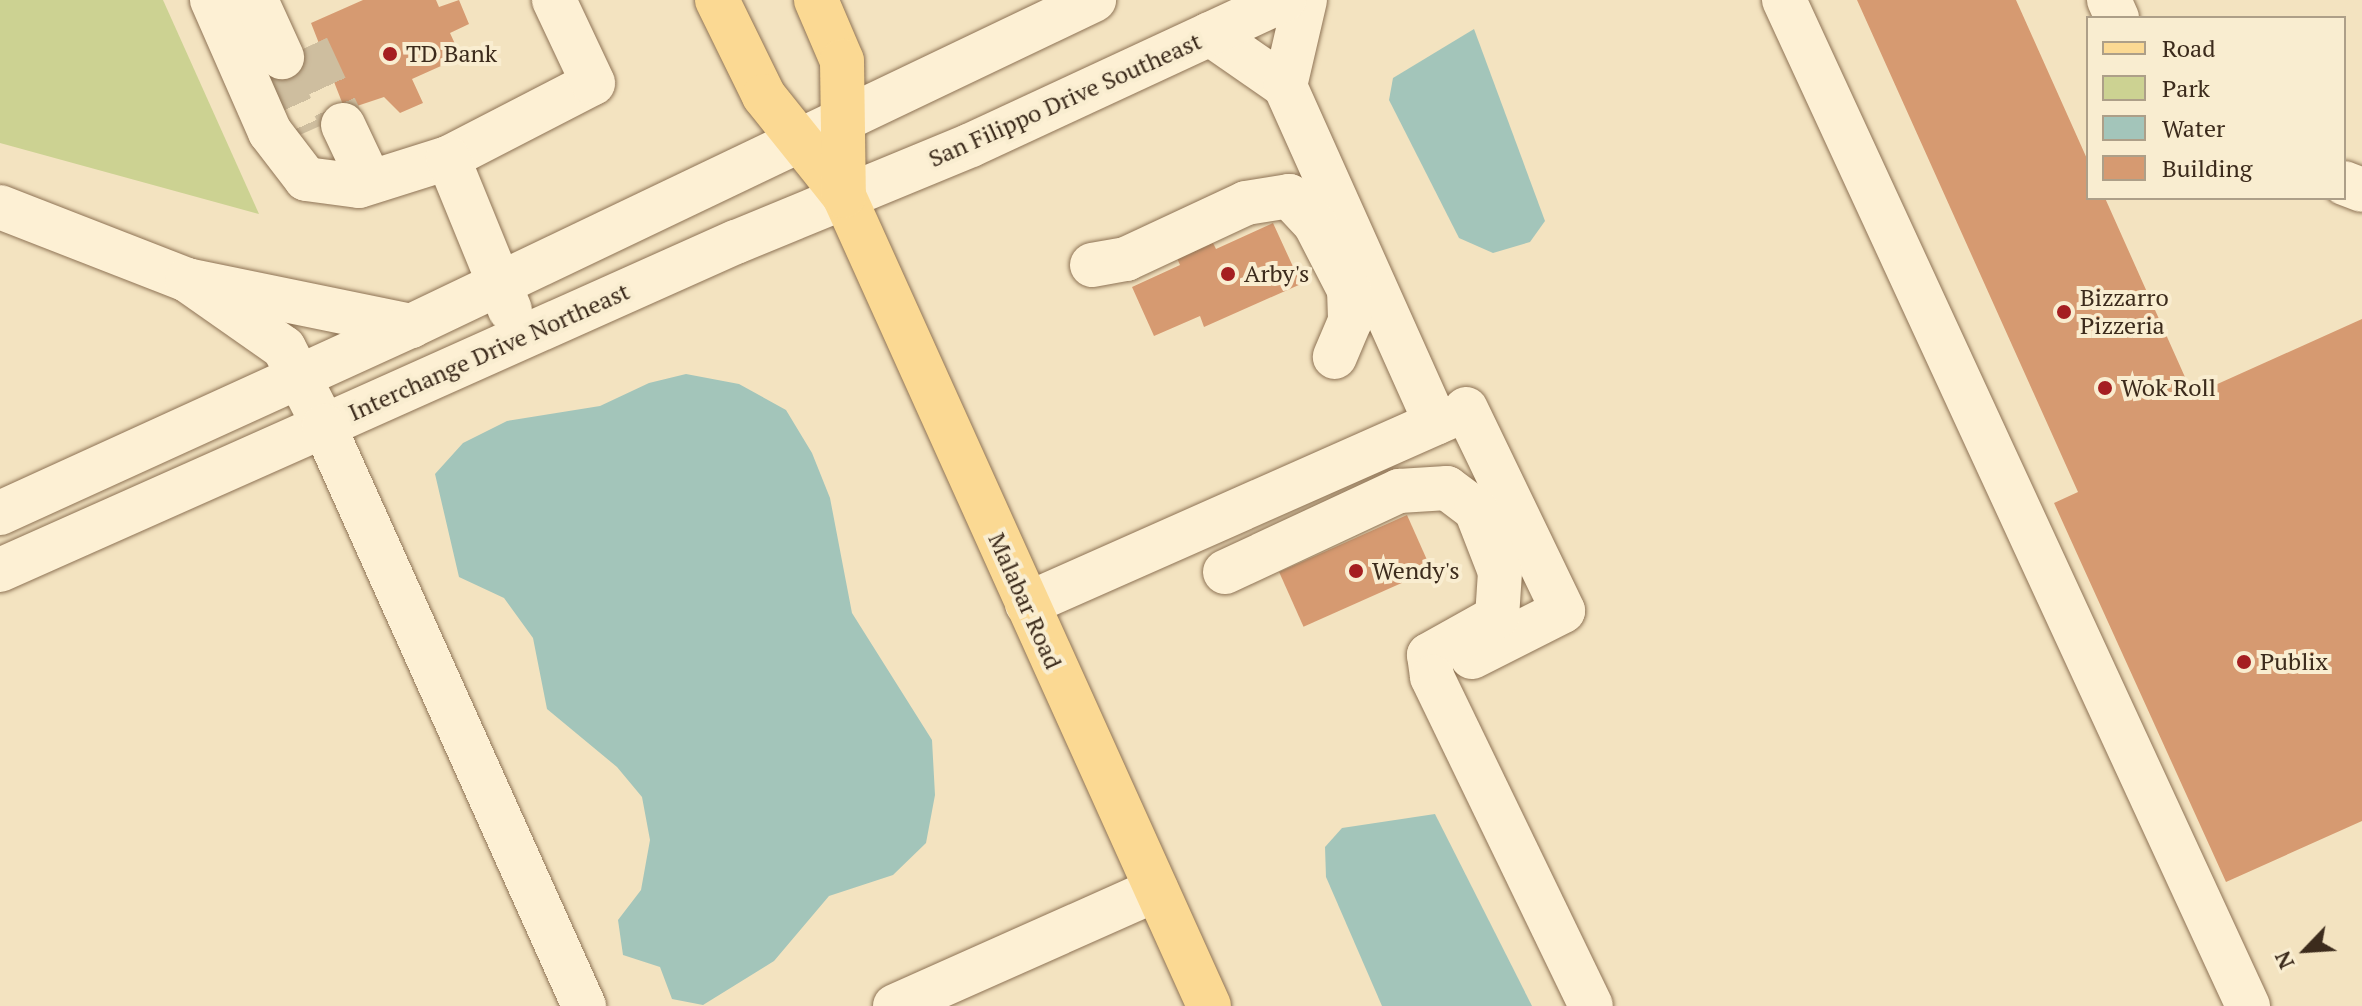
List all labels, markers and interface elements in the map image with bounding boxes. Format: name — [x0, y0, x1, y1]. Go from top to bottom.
legend — [2086, 16, 2346, 200]
street label: San Filippo Drive Southeast — [924, 27, 1206, 173]
text: Road — [2162, 32, 2216, 64]
place label: TD Bank — [406, 40, 497, 68]
marker: TD Bank — [381, 45, 399, 63]
text: Park — [2162, 72, 2210, 104]
text: Water — [2162, 112, 2225, 144]
text: Building — [2162, 152, 2252, 184]
place label: Arby's — [1244, 260, 1309, 288]
marker: Arby's — [1219, 265, 1237, 283]
street label: Interchange Drive Northeast — [344, 277, 634, 427]
place label: Bizzarro Pizzeria — [2080, 284, 2169, 340]
marker: Bizzarro Pizzeria — [2055, 303, 2073, 321]
place label: Wok Roll — [2121, 374, 2216, 402]
marker: Wok Roll — [2096, 379, 2114, 397]
street label: Malabar Road — [982, 528, 1068, 674]
place label: Wendy's — [1372, 557, 1460, 585]
marker: Wendy's — [1347, 562, 1365, 580]
place label: Publix — [2260, 648, 2328, 676]
marker: Publix — [2235, 653, 2253, 671]
north arrow — [2266, 910, 2346, 990]
text: N — [2267, 947, 2300, 974]

